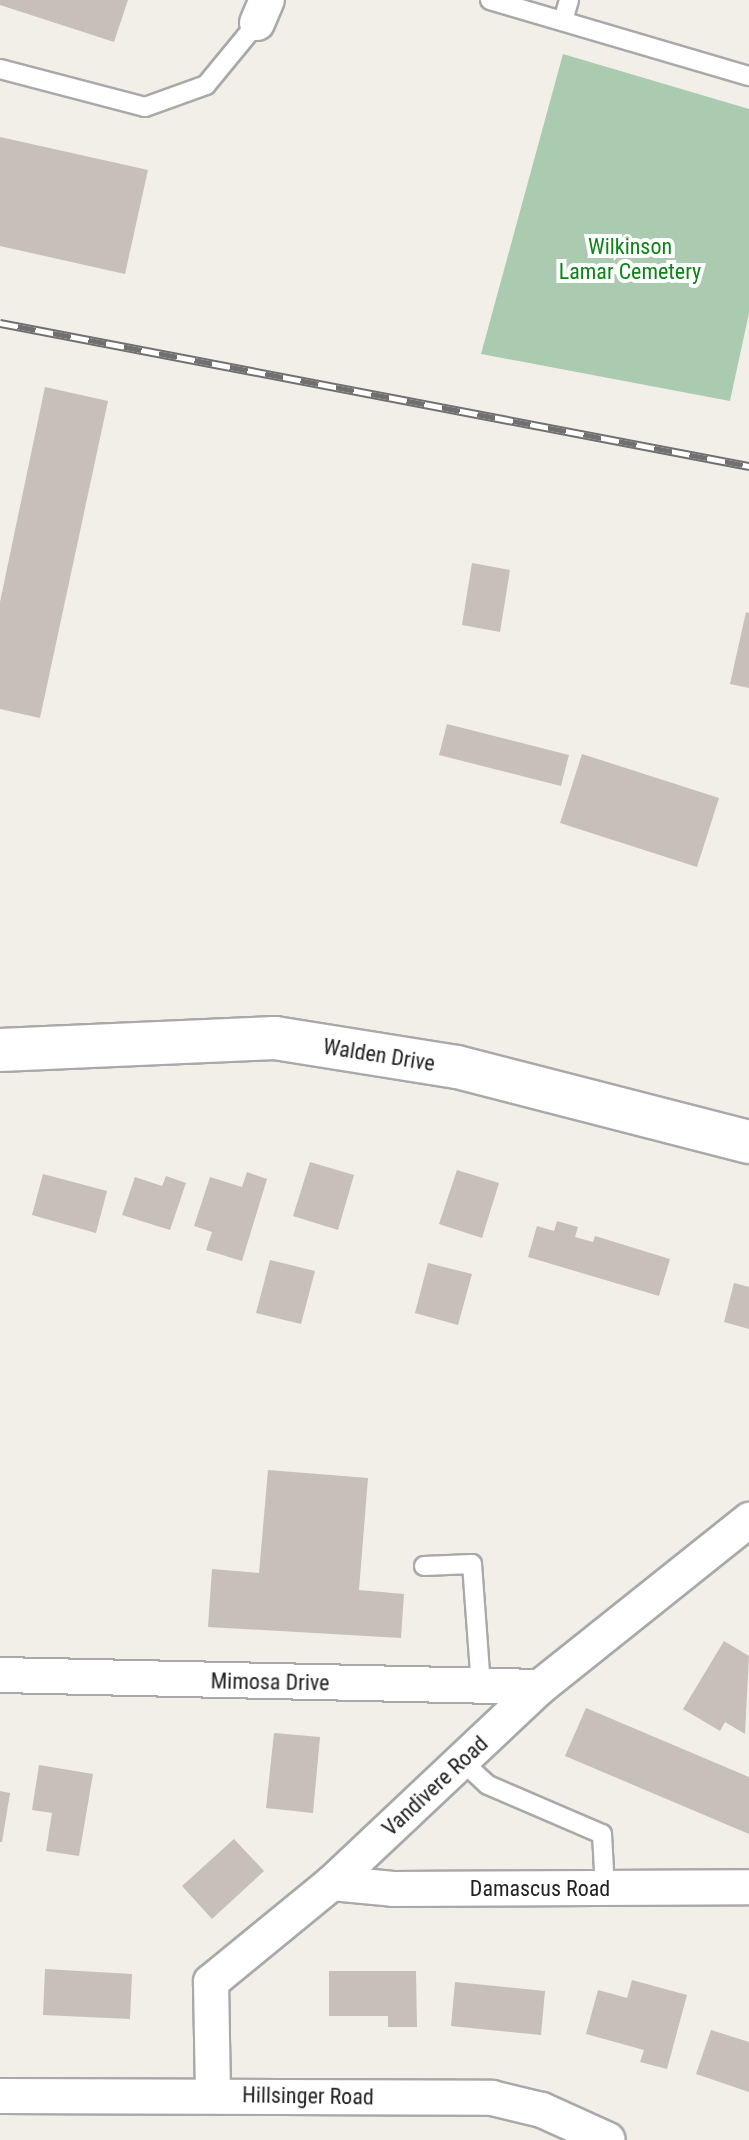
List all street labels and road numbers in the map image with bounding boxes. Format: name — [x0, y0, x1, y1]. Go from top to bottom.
street label: Walden Drive — [321, 1033, 437, 1077]
street label: Mimosa Drive — [210, 1668, 330, 1696]
street label: Vandivere Road — [377, 1730, 493, 1842]
street label: Damascus Road — [470, 1876, 610, 1902]
street label: Hillsinger Road — [242, 2082, 374, 2110]

